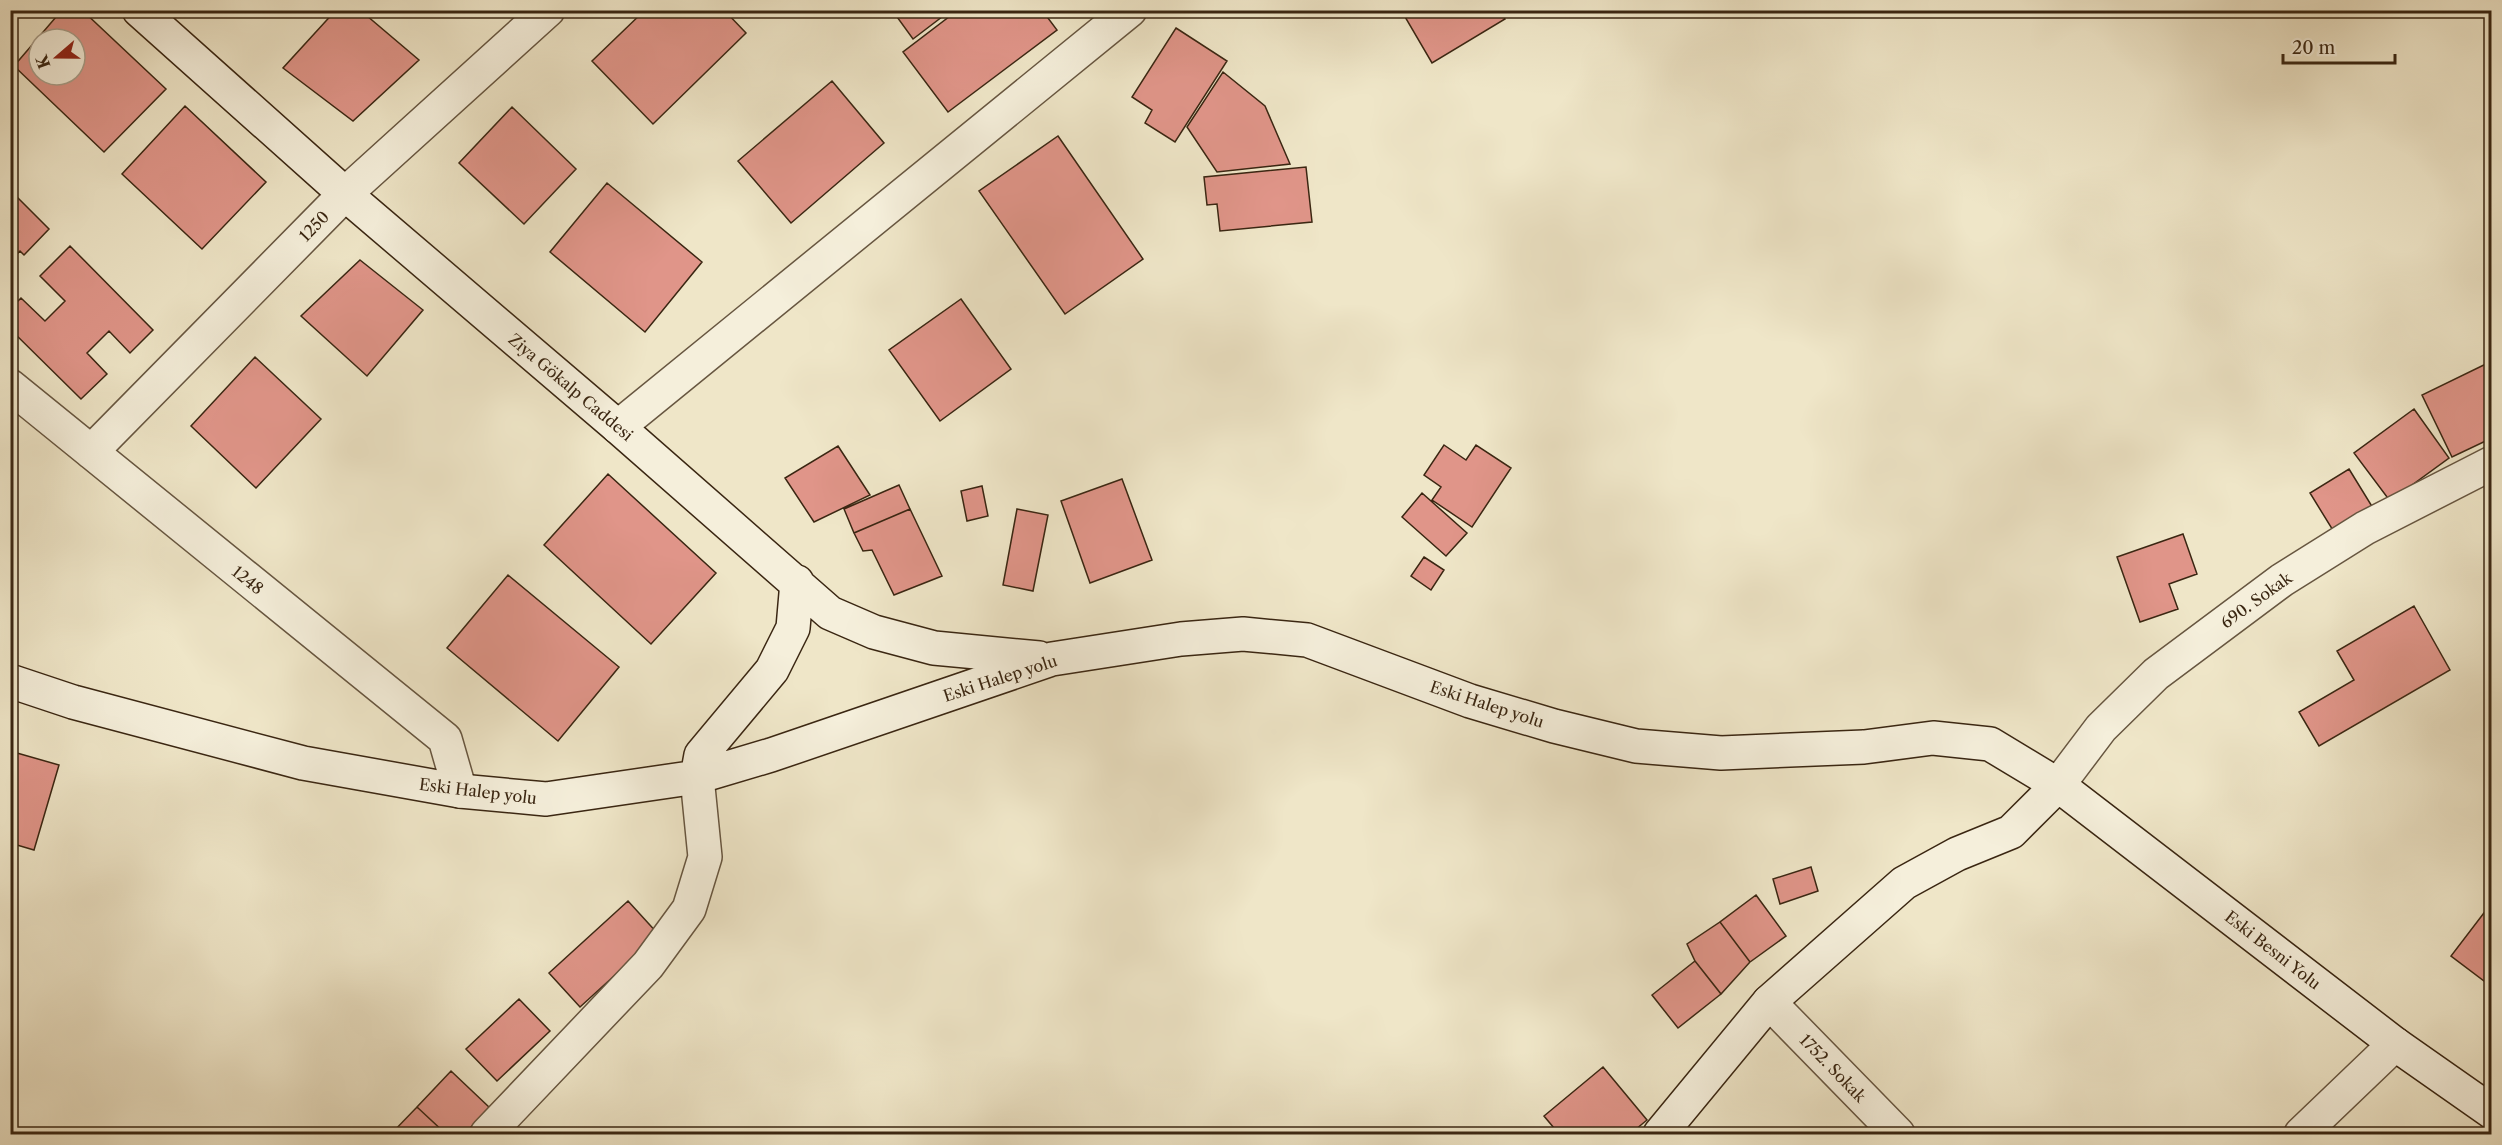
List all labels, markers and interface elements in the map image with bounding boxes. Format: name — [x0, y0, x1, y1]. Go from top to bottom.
north arrow — [27, 27, 87, 87]
scale bar — [2283, 27, 2396, 65]
text: 20 m — [2292, 37, 2336, 59]
text: K — [31, 52, 54, 72]
street label: 1250 — [295, 207, 333, 245]
street label: Ziya Gökalp Caddesi — [505, 329, 637, 445]
street label: 1248 — [228, 561, 268, 599]
street label: 690. Sokak — [2217, 567, 2296, 633]
street label: Eski Halep yolu — [940, 650, 1060, 706]
street label: Eski Halep yolu — [1427, 676, 1547, 732]
street label: Eski Halep yolu — [418, 774, 538, 808]
street label: Eski Besni Yolu — [2221, 906, 2325, 994]
street label: 1752. Sokak — [1796, 1030, 1871, 1107]

